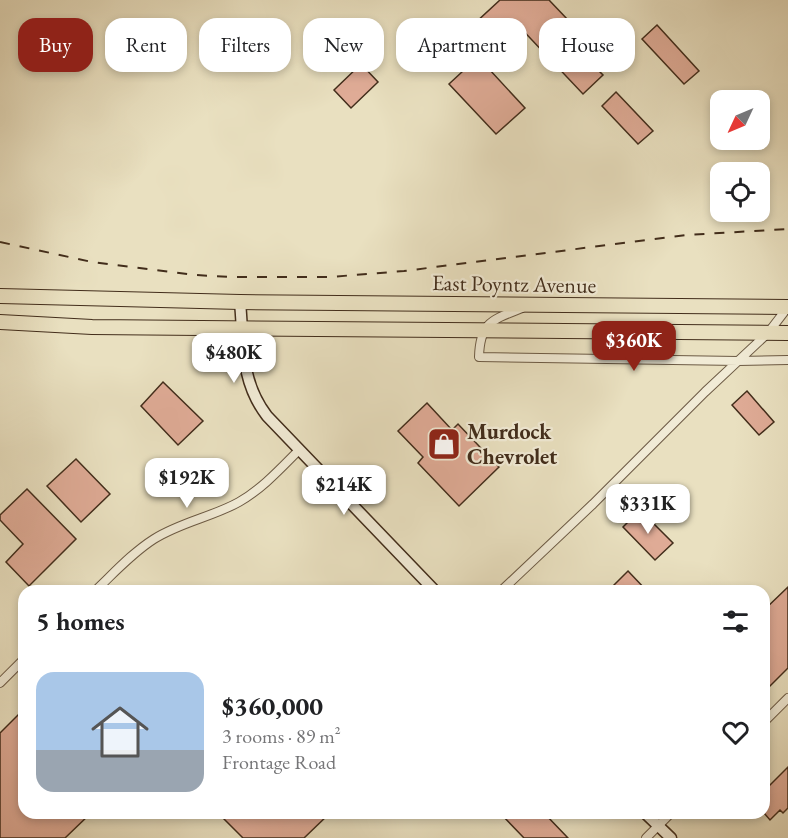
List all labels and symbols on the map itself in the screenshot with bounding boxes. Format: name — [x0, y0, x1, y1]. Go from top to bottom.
north arrow — [710, 90, 770, 150]
street label: East Poyntz Avenue — [432, 268, 597, 300]
pin: $360K — [592, 321, 676, 372]
pin: $480K — [192, 333, 276, 384]
place label: Murdock Chevrolet — [467, 417, 558, 471]
shop icon: Murdock Chevrolet — [426, 426, 462, 462]
pin: $192K — [145, 458, 229, 509]
pin: $214K — [302, 465, 386, 516]
pin: $331K — [606, 484, 690, 535]

